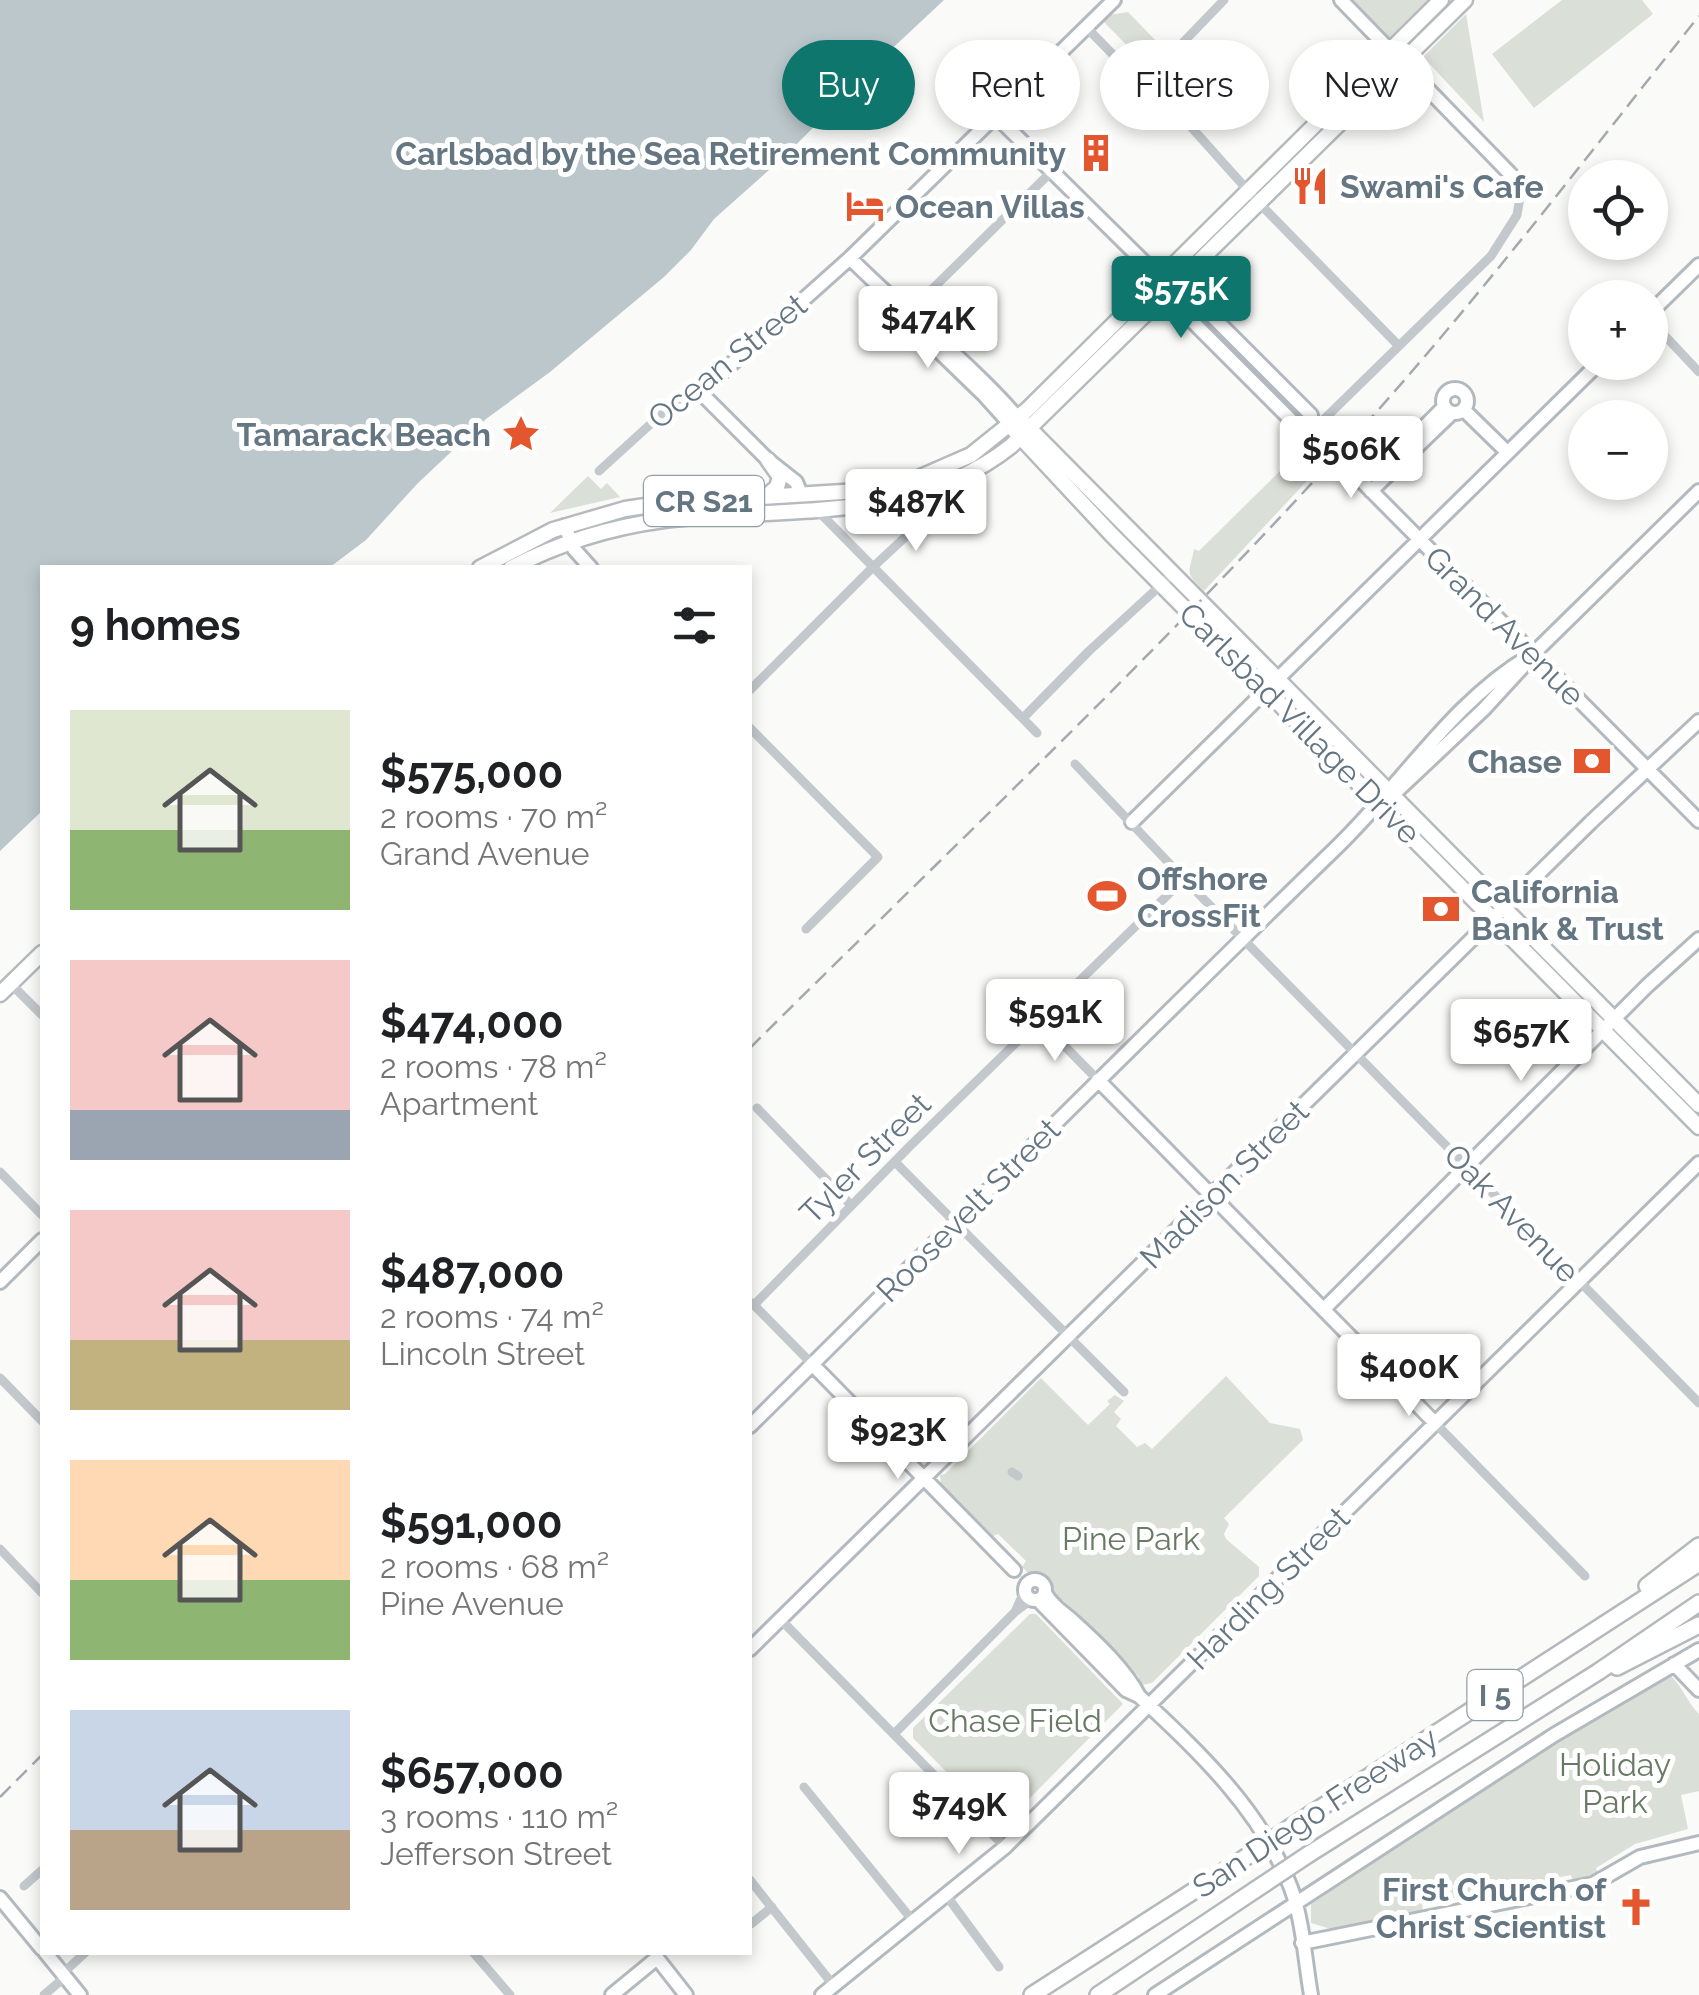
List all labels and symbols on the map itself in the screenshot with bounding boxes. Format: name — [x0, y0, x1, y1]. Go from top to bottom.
building icon: Carlsbad by the Sea Retirement Community — [1075, 132, 1117, 174]
place label: Carlsbad by the Sea Retirement Community — [395, 135, 1066, 172]
restaurant icon: Swami's Cafe — [1289, 165, 1331, 207]
place label: Swami's Cafe — [1340, 168, 1544, 205]
hotel icon: Ocean Villas — [844, 185, 886, 227]
place label: Ocean Villas — [895, 188, 1085, 225]
pin: $575K — [1111, 256, 1251, 341]
street label: Ocean Street — [640, 286, 814, 436]
pin: $474K — [858, 286, 998, 371]
place icon: Tamarack Beach — [500, 413, 542, 455]
place label: Tamarack Beach — [236, 416, 491, 453]
pin: $506K — [1281, 416, 1421, 501]
pin: $487K — [846, 469, 986, 554]
road number: CR S21 — [644, 476, 764, 526]
street label: Grand Avenue — [1418, 539, 1592, 713]
street label: Carlsbad Village Drive — [1172, 595, 1428, 851]
bank icon: Chase — [1571, 740, 1613, 782]
place label: Chase — [1467, 743, 1562, 780]
place label: Offshore CrossFit — [1137, 860, 1268, 934]
place label: California Bank & Trust — [1471, 873, 1664, 947]
sports icon: Offshore CrossFit — [1086, 875, 1128, 917]
bank icon: California Bank & Trust — [1420, 888, 1462, 930]
pin: $591K — [985, 979, 1125, 1064]
pin: $657K — [1451, 999, 1591, 1084]
street label: Tyler Street — [792, 1085, 938, 1231]
street label: Madison Street — [1132, 1092, 1316, 1276]
street label: Roosevelt Street — [869, 1111, 1067, 1309]
street label: Oak Avenue — [1437, 1136, 1587, 1290]
pin: $400K — [1339, 1334, 1479, 1419]
pin: $923K — [828, 1397, 968, 1482]
street label: Harding Street — [1179, 1499, 1357, 1677]
park label: Pine Park — [1062, 1520, 1200, 1557]
road number: I 5 — [1468, 1670, 1522, 1720]
park label: Chase Field — [928, 1702, 1102, 1739]
street label: San Diego Freeway — [1186, 1719, 1444, 1905]
park label: Holiday Park — [1559, 1746, 1671, 1820]
pin: $749K — [889, 1772, 1029, 1857]
place label: First Church of Christ Scientist — [1376, 1871, 1607, 1945]
church icon: First Church of Christ Scientist — [1615, 1886, 1657, 1928]

